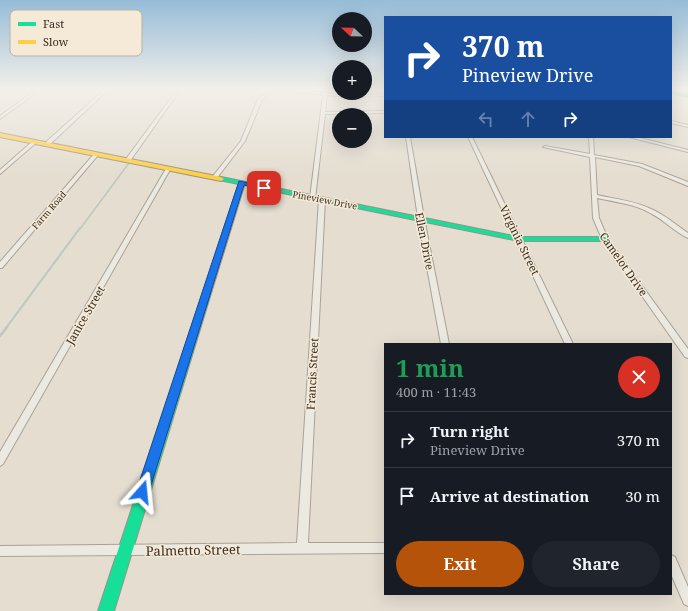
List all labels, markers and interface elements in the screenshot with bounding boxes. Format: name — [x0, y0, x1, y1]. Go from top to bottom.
legend — [10, 10, 142, 56]
north arrow — [332, 12, 372, 52]
map controls — [332, 12, 372, 148]
text: Fast — [43, 16, 64, 31]
text: 370 m — [462, 27, 544, 65]
icon: right — [396, 32, 448, 84]
text: Slow — [43, 34, 69, 49]
button: + — [332, 60, 372, 100]
text: Pineview Drive — [462, 63, 593, 87]
button: − — [332, 108, 372, 148]
icon: left — [475, 108, 497, 130]
icon: ahead — [517, 108, 539, 130]
icon: right — [559, 108, 581, 130]
pin — [247, 171, 281, 205]
icon: arrive — [253, 177, 275, 199]
street label: Pineview Drive — [292, 187, 359, 213]
street label: Farm Road — [29, 188, 70, 232]
street label: Virginia Street — [497, 203, 543, 278]
street label: Ellen Drive — [412, 211, 438, 271]
street label: Camelot Drive — [596, 229, 652, 299]
street label: Janice Street — [62, 283, 108, 348]
street label: Francis Street — [303, 337, 321, 410]
text: 1 min — [396, 351, 464, 384]
button: close — [618, 356, 660, 398]
text: 400 m · 11:43 — [396, 383, 476, 401]
text: Turn right — [430, 421, 509, 441]
icon: right — [396, 429, 418, 451]
text: 370 m — [617, 430, 660, 450]
text: Pineview Drive — [430, 441, 525, 459]
position arrow — [121, 471, 163, 513]
icon: arrive — [396, 485, 418, 507]
text: Arrive at destination — [430, 486, 589, 506]
text: 30 m — [625, 486, 660, 506]
street label: Palmetto Street — [145, 540, 241, 560]
button: Exit — [396, 541, 524, 587]
button: Share — [532, 541, 660, 587]

